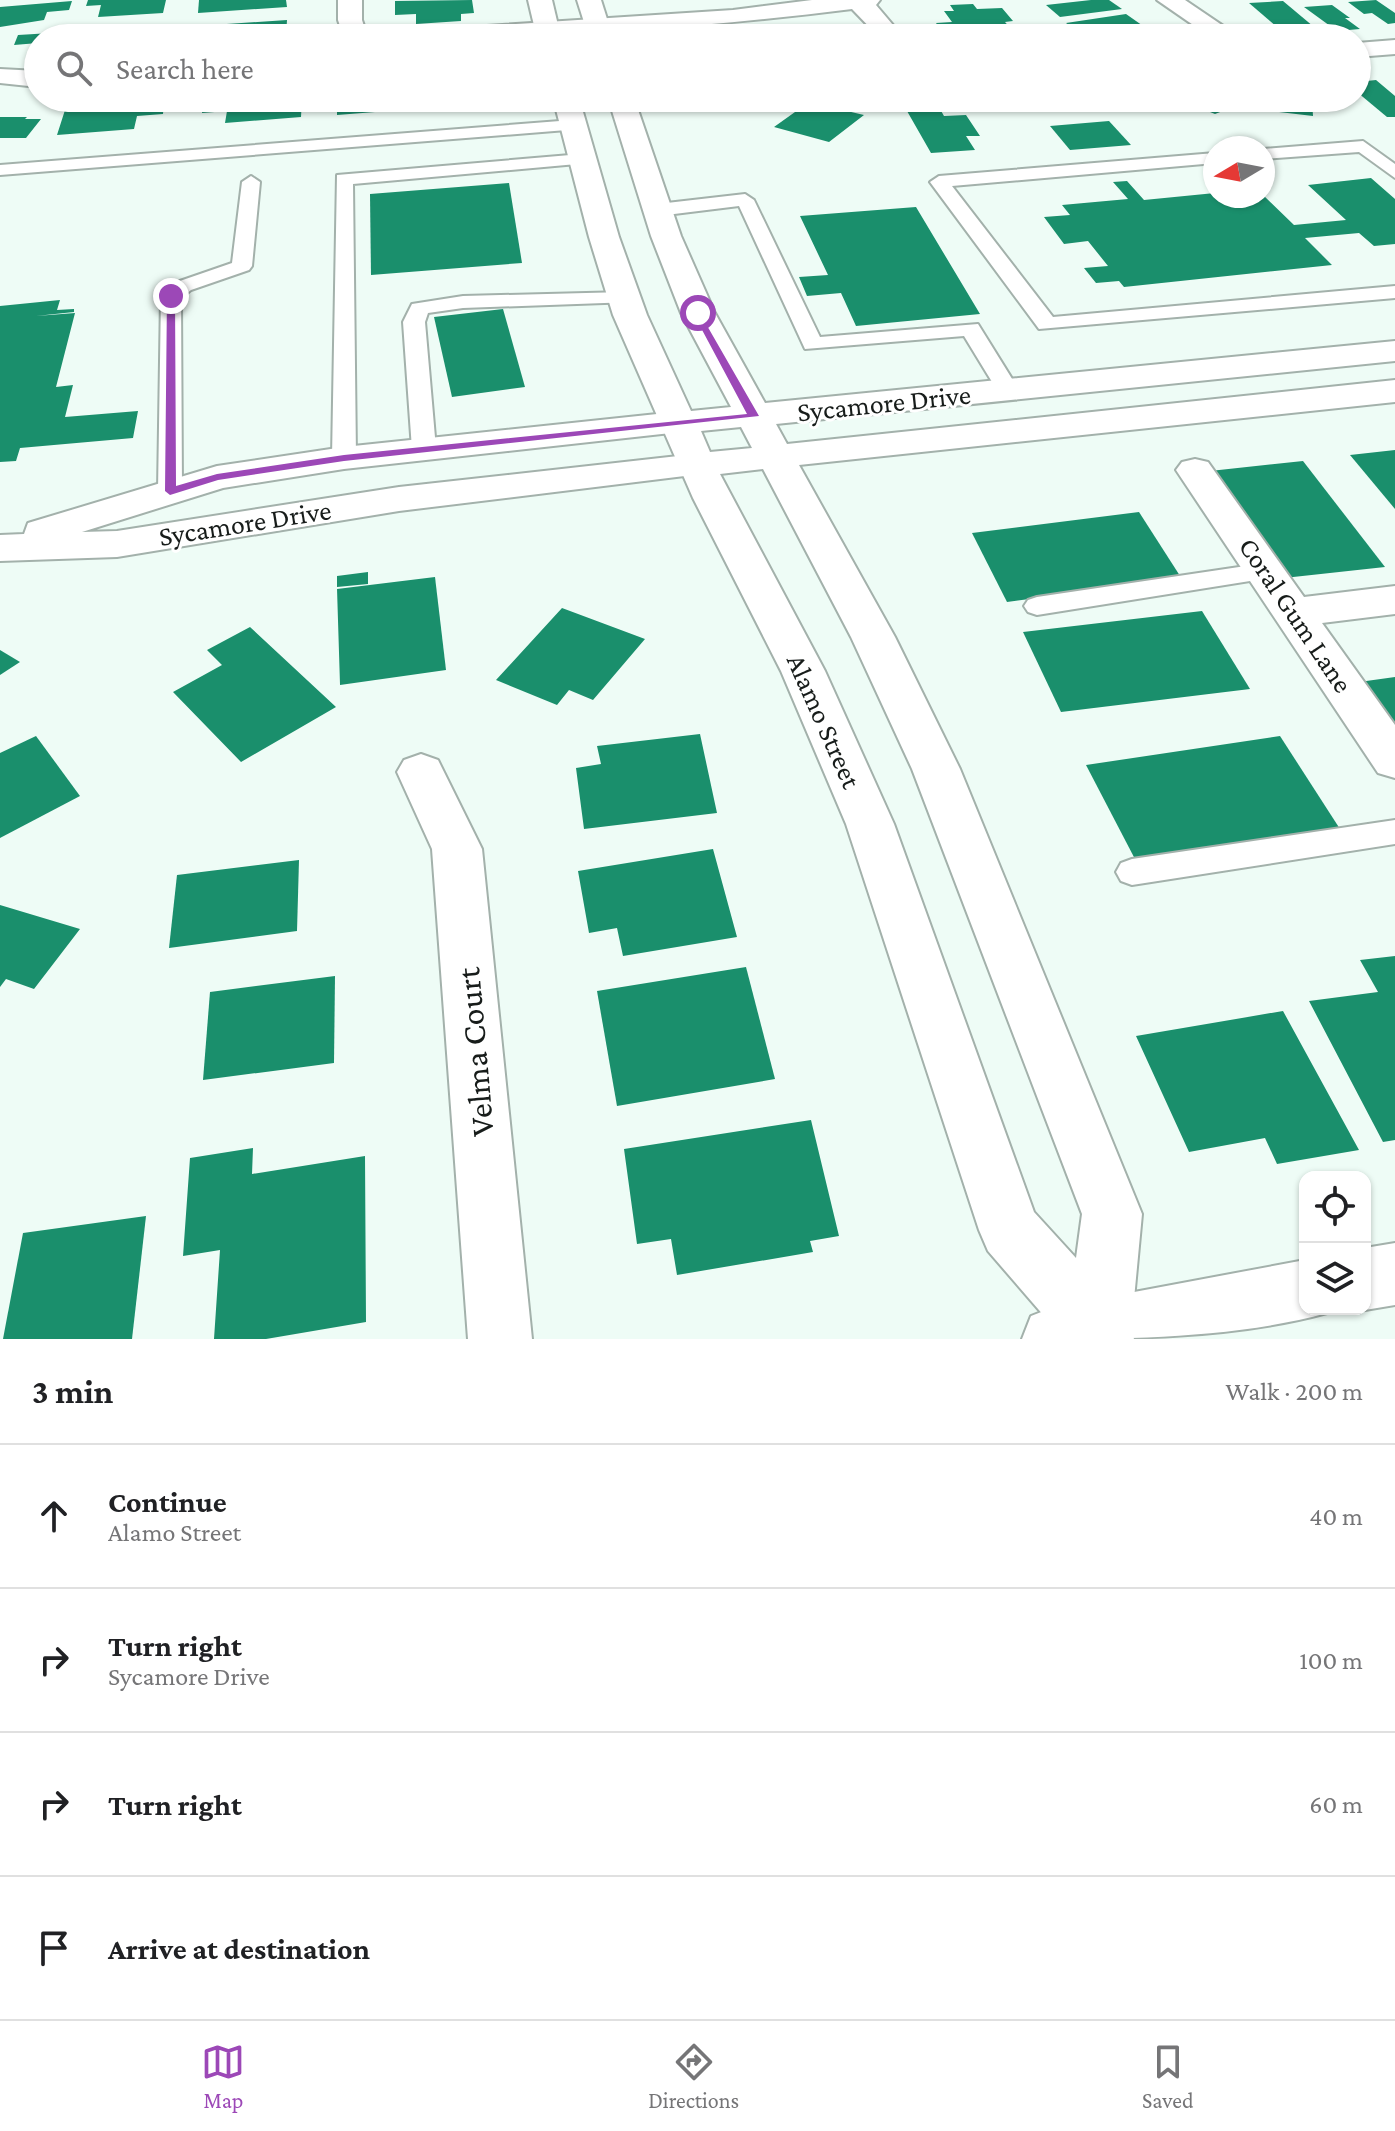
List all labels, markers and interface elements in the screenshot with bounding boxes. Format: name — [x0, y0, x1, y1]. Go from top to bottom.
search box — [24, 24, 1371, 112]
icon: search — [52, 46, 96, 90]
text: Search here — [116, 52, 254, 85]
north arrow — [1203, 136, 1275, 208]
route end — [153, 278, 189, 314]
route start — [680, 295, 716, 331]
street label: Sycamore Drive — [796, 378, 972, 428]
street label: Sycamore Drive — [157, 494, 333, 552]
street label: Coral Gum Lane — [1233, 532, 1359, 698]
street label: Alamo Street — [781, 649, 868, 794]
street label: Velma Court — [449, 965, 501, 1138]
map controls — [1299, 1171, 1371, 1315]
button: locate — [1299, 1171, 1371, 1243]
button: layers — [1299, 1243, 1371, 1315]
text: 3 min — [32, 1373, 113, 1410]
text: Walk · 200 m — [1225, 1377, 1363, 1406]
text: Continue — [108, 1485, 227, 1518]
icon: ahead — [32, 1494, 76, 1538]
text: 40 m — [1309, 1502, 1363, 1531]
text: Alamo Street — [108, 1518, 241, 1547]
text: Turn right — [108, 1629, 242, 1662]
icon: right — [32, 1638, 76, 1682]
text: 100 m — [1299, 1646, 1363, 1675]
text: Sycamore Drive — [108, 1662, 270, 1691]
icon: right — [32, 1782, 76, 1826]
text: Turn right — [108, 1788, 242, 1821]
text: 60 m — [1309, 1790, 1363, 1819]
icon: arrive — [32, 1926, 76, 1970]
text: Arrive at destination — [108, 1932, 370, 1965]
tab: Map — [201, 2040, 245, 2113]
tab: Directions — [648, 2040, 739, 2113]
tab: Saved — [1142, 2040, 1194, 2113]

